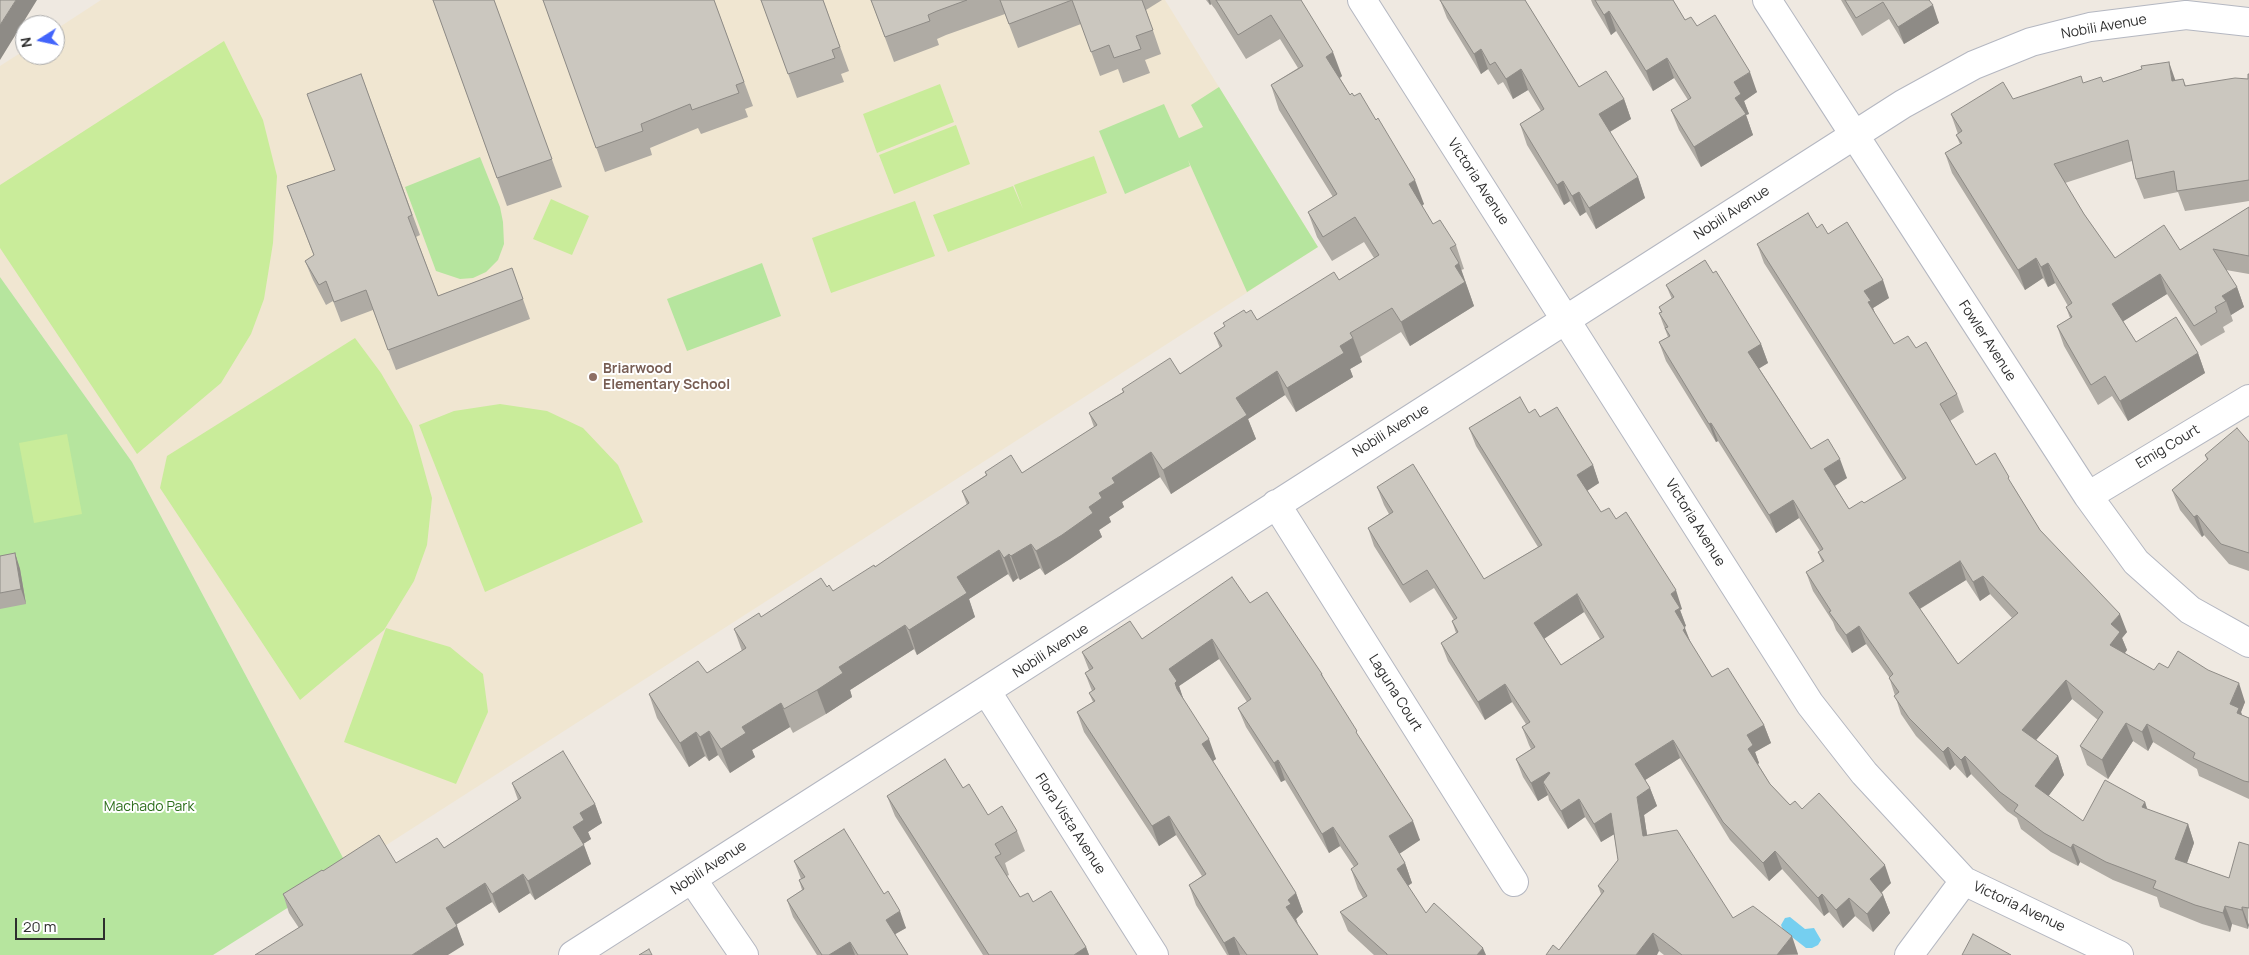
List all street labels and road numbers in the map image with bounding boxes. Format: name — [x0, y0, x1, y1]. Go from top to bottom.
street label: Nobili Avenue — [2060, 11, 2148, 43]
street label: Victoria Avenue — [1444, 136, 1512, 228]
street label: Nobili Avenue — [1691, 182, 1773, 244]
street label: Fowler Avenue — [1955, 298, 2019, 384]
street label: Nobili Avenue — [1350, 401, 1432, 461]
street label: Emig Court — [2133, 421, 2203, 473]
street label: Victoria Avenue — [1661, 476, 1729, 570]
street label: Nobili Avenue — [1010, 620, 1092, 682]
street label: Laguna Court — [1365, 651, 1425, 735]
street label: Flora Vista Avenue — [1031, 770, 1109, 878]
street label: Nobili Avenue — [668, 837, 750, 899]
street label: Victoria Avenue — [1970, 878, 2068, 936]

